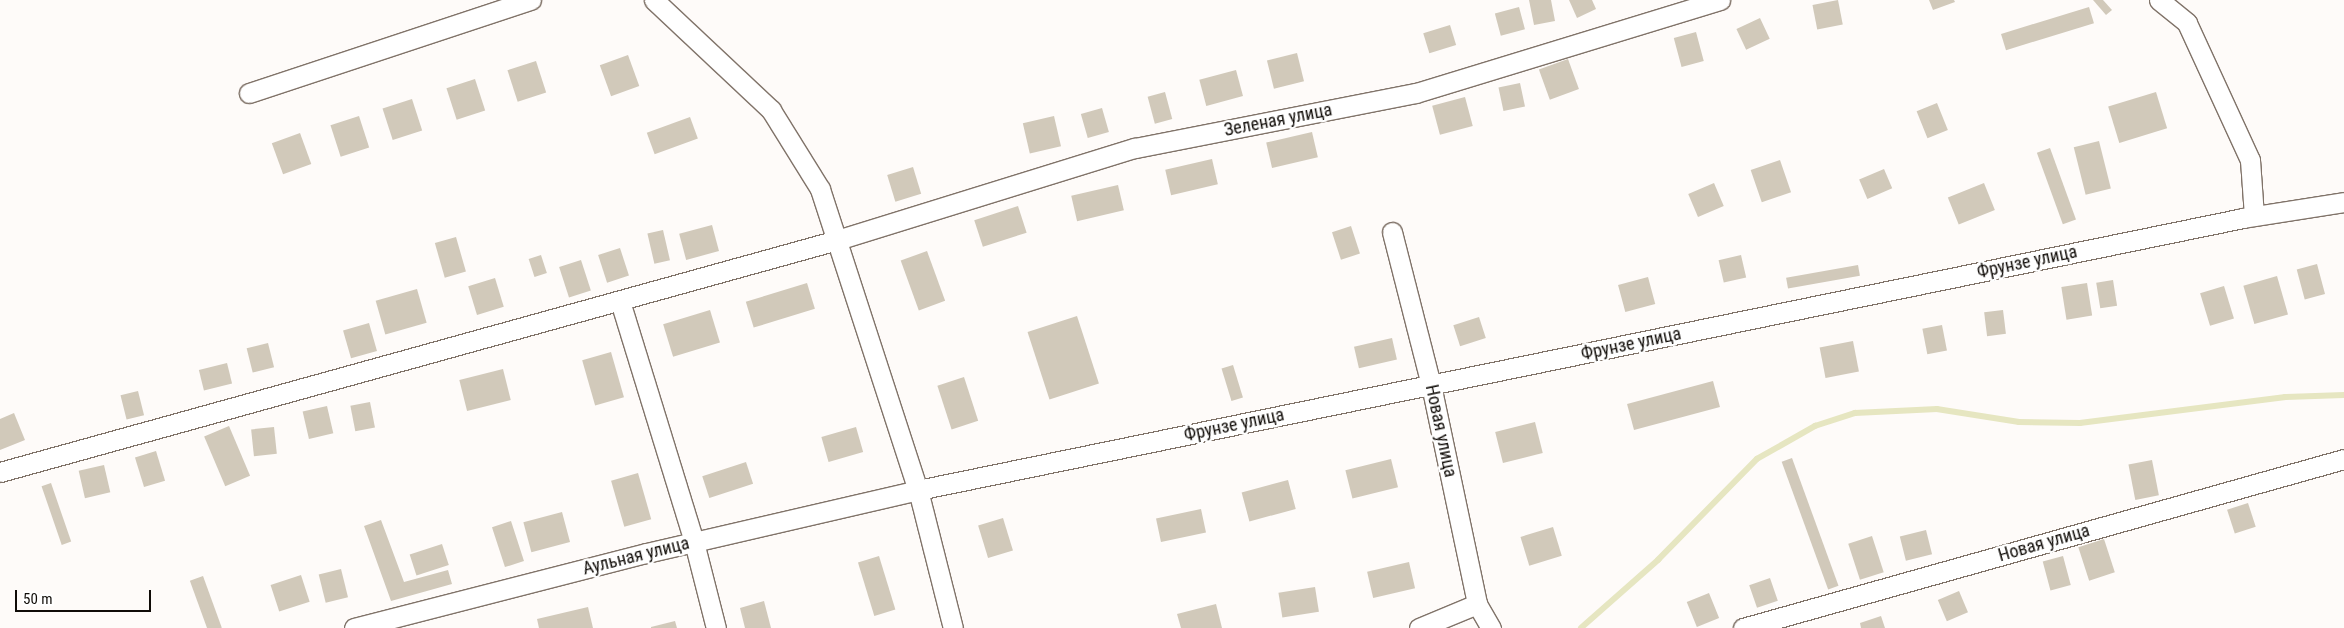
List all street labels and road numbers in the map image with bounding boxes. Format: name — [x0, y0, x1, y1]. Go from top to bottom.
street label: Зеленая улица — [1222, 99, 1334, 141]
street label: Фрунзе улица — [1975, 241, 2079, 283]
street label: Фрунзе улица — [1579, 323, 1683, 365]
street label: Новая улица — [1421, 383, 1461, 479]
street label: Фрунзе улица — [1182, 404, 1286, 446]
street label: Новая улица — [1996, 520, 2092, 566]
street label: Аульная улица — [580, 532, 692, 580]

